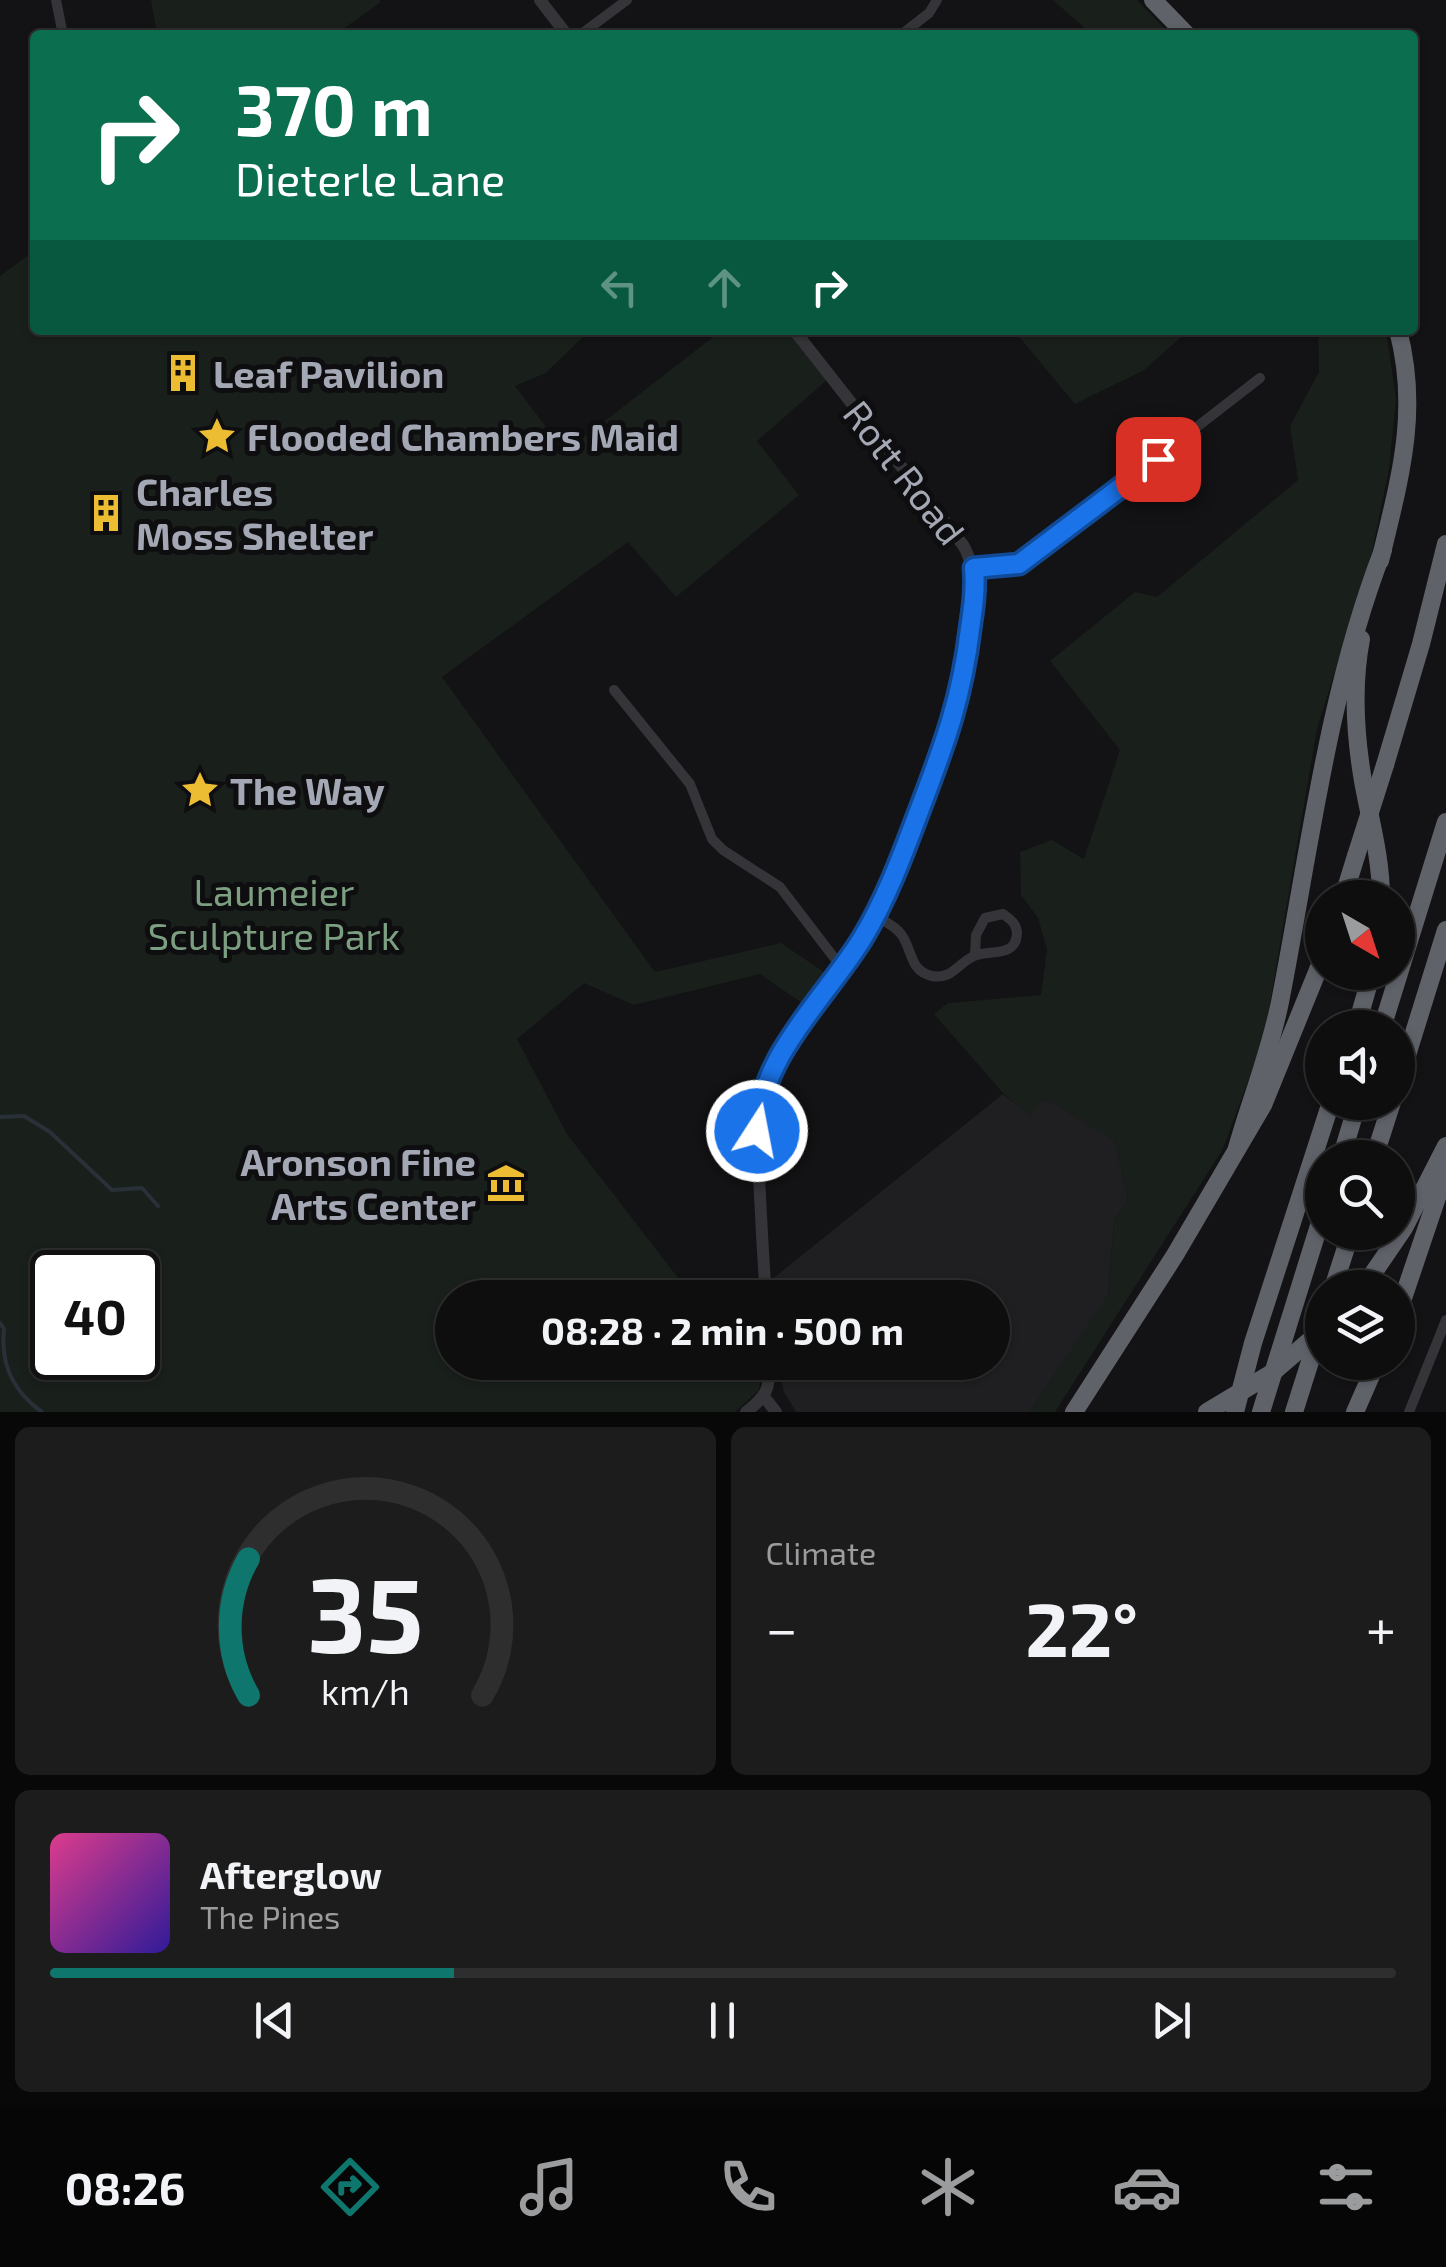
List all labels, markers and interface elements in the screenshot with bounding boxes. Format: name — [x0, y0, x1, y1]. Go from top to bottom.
text: 370 m — [235, 66, 433, 150]
icon: right — [70, 70, 200, 200]
text: Dieterle Lane — [235, 151, 505, 205]
icon: left — [592, 260, 647, 315]
icon: ahead — [697, 260, 752, 315]
icon: right — [802, 260, 857, 315]
place label: Leaf Pavilion — [213, 350, 444, 396]
building icon: Leaf Pavilion — [162, 352, 204, 394]
street label: Rott Road — [835, 391, 975, 553]
place label: Flooded Chambers Maid — [247, 413, 679, 459]
place icon: Flooded Chambers Maid — [196, 415, 238, 457]
pin — [1116, 417, 1201, 502]
icon: arrive — [1131, 432, 1186, 487]
place label: Charles Moss Shelter — [136, 468, 374, 558]
building icon: Charles Moss Shelter — [85, 492, 127, 534]
place label: The Way — [230, 767, 385, 813]
place icon: The Way — [179, 769, 221, 811]
park label: Laumeier Sculpture Park — [148, 868, 400, 958]
north arrow — [1305, 880, 1415, 990]
map controls — [1305, 880, 1415, 1380]
button: sound — [1305, 1010, 1415, 1120]
position arrow — [705, 1079, 809, 1183]
place label: Aronson Fine Arts Center — [240, 1138, 476, 1228]
button: search — [1305, 1140, 1415, 1250]
museum icon: Aronson Fine Arts Center — [485, 1162, 527, 1204]
speed limit sign: 40 — [30, 1250, 160, 1380]
button: layers — [1305, 1270, 1415, 1380]
text: 08:28 · 2 min · 500 m — [541, 1307, 904, 1353]
text: Climate — [766, 1533, 876, 1571]
text: 35 — [307, 1549, 423, 1674]
text: 22° — [1025, 1582, 1138, 1672]
text: − — [766, 1594, 798, 1660]
text: + — [1366, 1594, 1396, 1660]
text: km/h — [321, 1669, 410, 1712]
text: Afterglow — [200, 1851, 382, 1897]
text: The Pines — [200, 1897, 340, 1935]
icon: previous — [247, 1993, 302, 2048]
icon: pause — [695, 1993, 750, 2048]
icon: next — [1144, 1993, 1199, 2048]
icon: directions — [315, 2152, 385, 2222]
icon: music — [514, 2152, 584, 2222]
icon: phone — [713, 2152, 783, 2222]
icon: climate — [913, 2152, 983, 2222]
icon: car — [1112, 2152, 1182, 2222]
icon: filters — [1311, 2152, 1381, 2222]
text: 08:26 — [65, 2160, 185, 2214]

